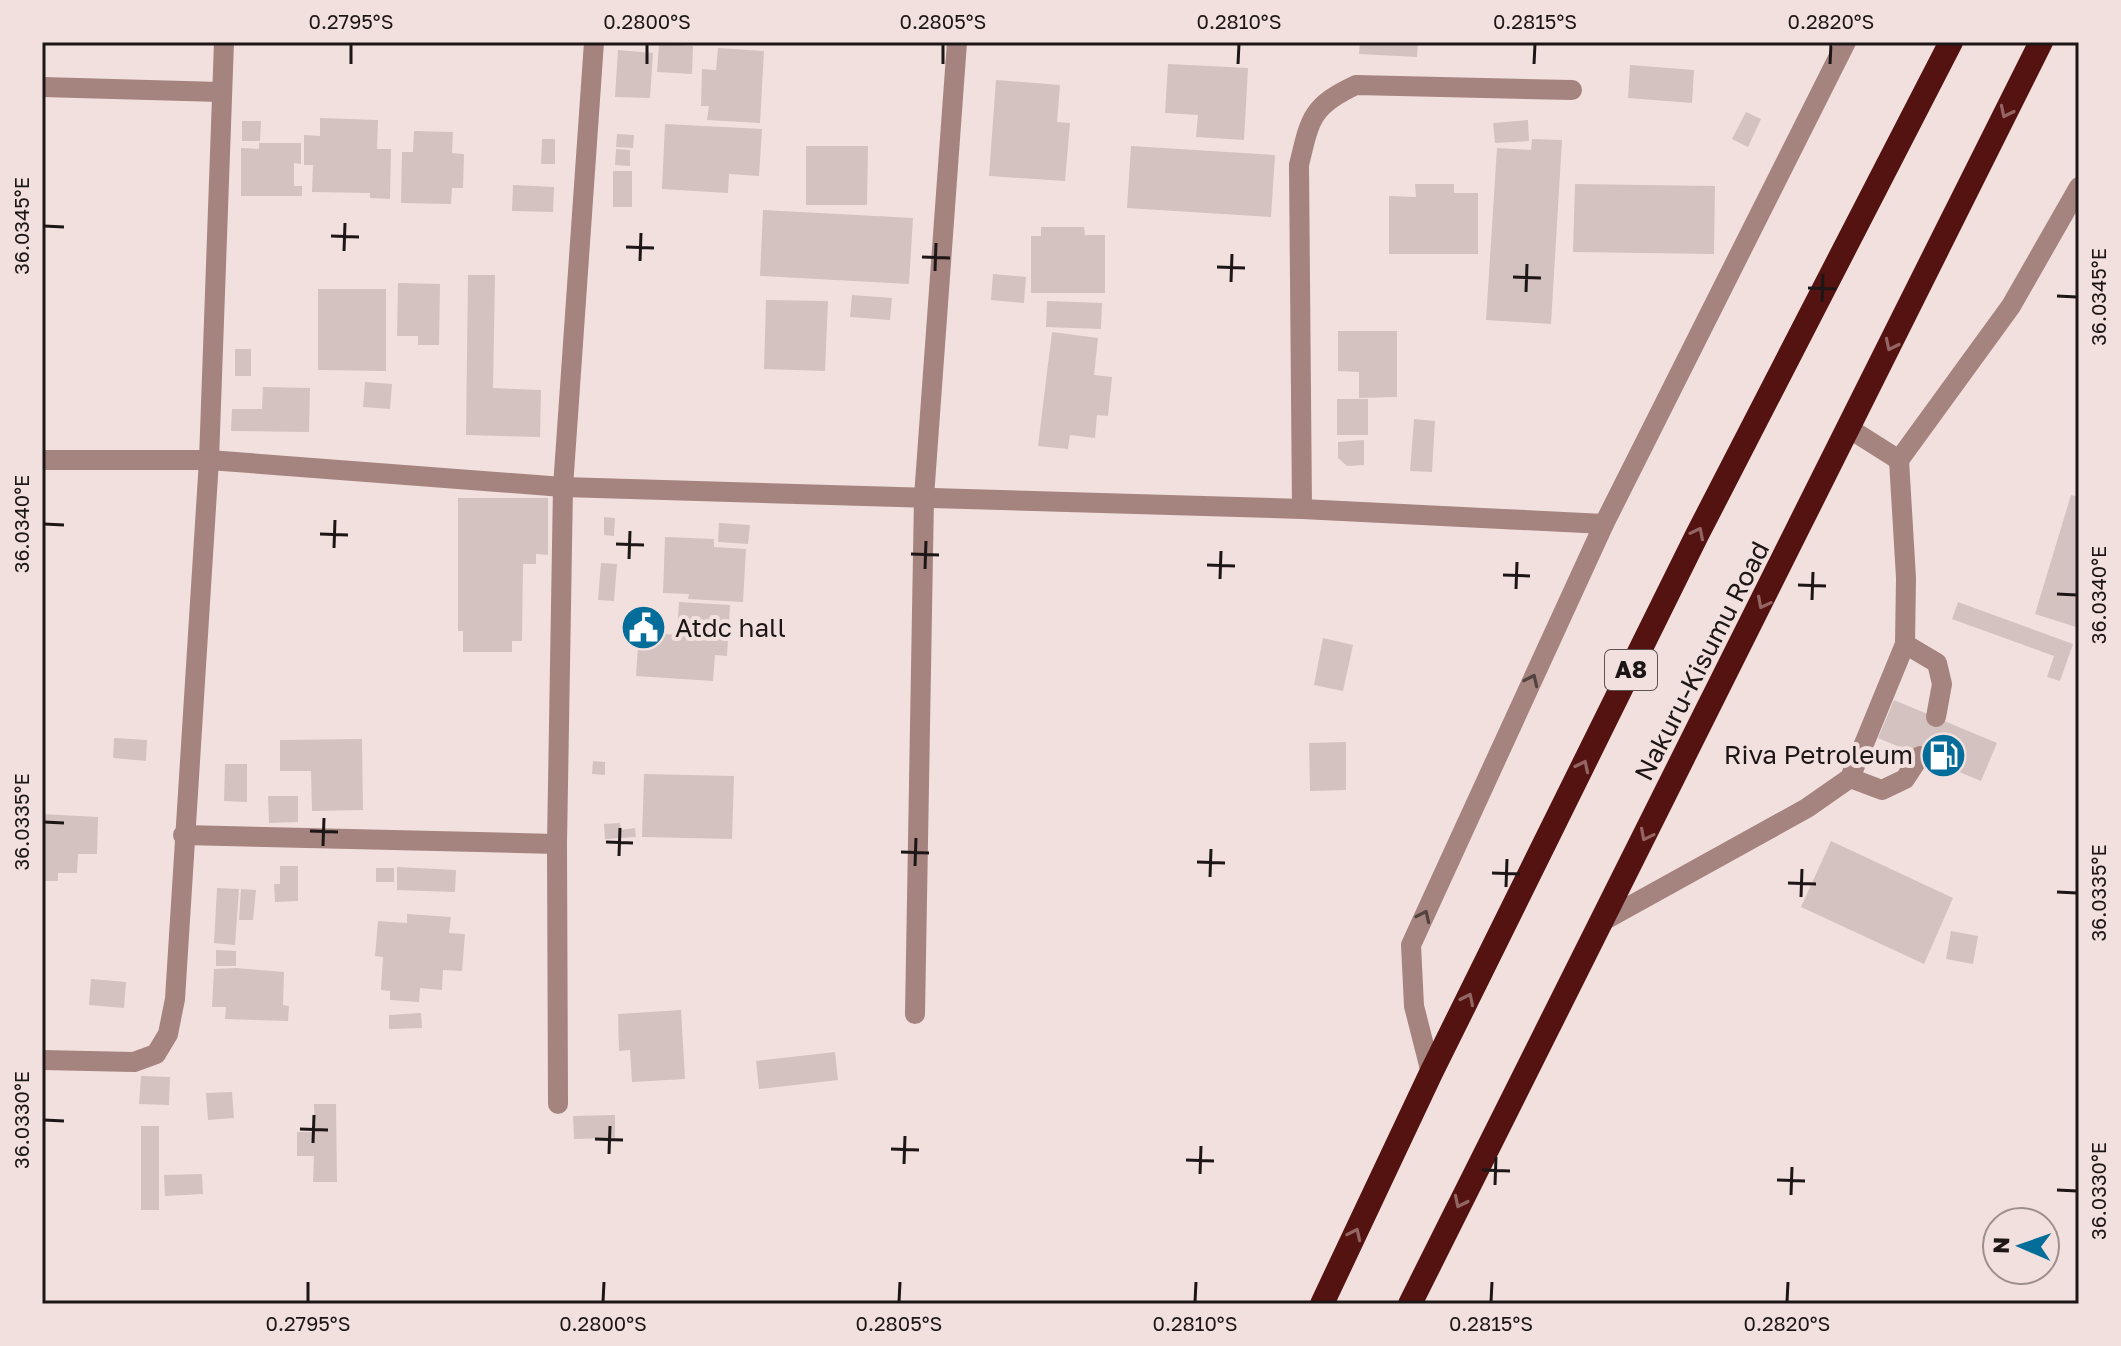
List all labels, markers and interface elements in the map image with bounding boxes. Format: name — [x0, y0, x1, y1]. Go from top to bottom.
text: 0.2795°S — [309, 9, 393, 33]
text: 0.2800°S — [603, 9, 691, 33]
text: 0.2805°S — [900, 9, 986, 33]
text: 0.2810°S — [1197, 9, 1281, 33]
text: 0.2815°S — [1493, 9, 1577, 33]
text: 0.2820°S — [1788, 9, 1874, 33]
one-way arrow — [2000, 104, 2016, 118]
text: 36.0345°E — [9, 177, 33, 275]
text: 36.0345°E — [2086, 248, 2110, 346]
one-way arrow — [1886, 337, 1901, 352]
text: 36.0340°E — [9, 475, 33, 573]
one-way arrow — [1689, 527, 1704, 542]
street label: Nakuru-Kisumu Road — [1628, 536, 1775, 785]
text: 36.0340°E — [2086, 546, 2110, 644]
one-way arrow — [1757, 594, 1773, 609]
public building icon: Atdc hall — [620, 604, 668, 652]
place label: Atdc hall — [675, 612, 786, 643]
road number: A8 — [1605, 650, 1657, 690]
one-way arrow — [1522, 673, 1538, 688]
fuel station icon: Riva Petroleum — [1920, 731, 1968, 779]
place label: Riva Petroleum — [1724, 739, 1913, 770]
one-way arrow — [1573, 760, 1589, 775]
text: 36.0335°E — [9, 773, 33, 871]
one-way arrow — [1640, 827, 1656, 842]
text: 36.0335°E — [2086, 844, 2110, 942]
one-way arrow — [1415, 910, 1431, 925]
one-way arrow — [1458, 993, 1473, 1008]
text: 36.0330°E — [9, 1071, 33, 1169]
text: 36.0330°E — [2086, 1142, 2110, 1240]
one-way arrow — [1454, 1194, 1470, 1209]
north arrow — [1981, 1206, 2061, 1286]
one-way arrow — [1345, 1227, 1361, 1242]
text: N — [1987, 1236, 2014, 1254]
text: 0.2795°S — [266, 1311, 350, 1335]
text: 0.2800°S — [559, 1311, 647, 1335]
text: 0.2805°S — [856, 1311, 942, 1335]
text: 0.2810°S — [1153, 1311, 1237, 1335]
text: 0.2815°S — [1449, 1311, 1533, 1335]
text: 0.2820°S — [1744, 1311, 1830, 1335]

